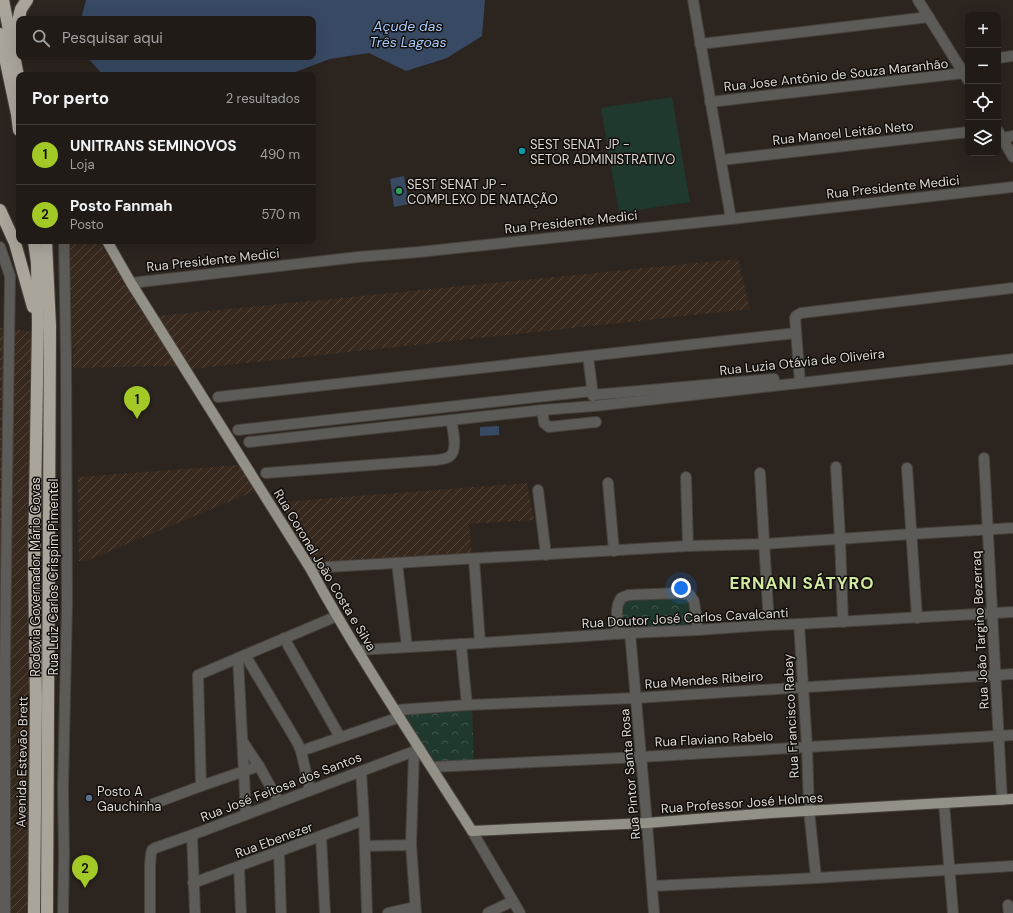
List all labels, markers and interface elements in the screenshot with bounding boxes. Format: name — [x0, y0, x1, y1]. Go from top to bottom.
map controls — [965, 12, 1001, 156]
button: + — [965, 12, 1001, 48]
search box — [16, 16, 316, 60]
water label: Açude das Três Lagoas — [369, 17, 447, 51]
icon: search — [30, 27, 52, 49]
text: Pesquisar aqui — [62, 28, 163, 48]
button: − — [965, 48, 1001, 84]
street label: Rua Jose Antônio de Souza Maranhão — [723, 55, 949, 95]
button: locate — [965, 84, 1001, 120]
text: Por perto — [32, 87, 109, 109]
text: 2 resultados — [226, 90, 300, 107]
street label: Rua Manoel Leitão Neto — [772, 117, 915, 149]
button: layers — [965, 120, 1001, 156]
text: UNITRANS SEMINOVOS — [70, 136, 236, 156]
place label: SEST SENAT JP - SETOR ADMINISTRATIVO — [530, 136, 675, 168]
text: 1 — [43, 146, 47, 163]
text: 490 m — [260, 146, 300, 163]
marker: SEST SENAT JP - SETOR ADMINISTRATIVO — [517, 146, 527, 156]
text: Loja — [70, 156, 95, 173]
street label: Rua Presidente Medici — [826, 172, 960, 202]
place label: SEST SENAT JP - COMPLEXO DE NATAÇÃO — [407, 176, 558, 208]
marker: SEST SENAT JP - COMPLEXO DE NATAÇÃO — [394, 186, 404, 196]
text: Posto Fanmah — [70, 196, 173, 216]
text: 2 — [41, 206, 49, 223]
text: 570 m — [262, 206, 300, 223]
street label: Rua Presidente Medici — [504, 207, 638, 237]
text: Posto — [70, 216, 104, 233]
street label: Rua Presidente Medici — [146, 245, 280, 275]
street label: Rua Luzia Otávia de Oliveira — [719, 345, 885, 379]
pin: 1 — [124, 386, 150, 419]
street label: Rodovia Governador Mário Covas — [27, 477, 44, 677]
street label: Rua Luiz Carlos Crispim Pimentel — [45, 479, 62, 675]
street label: Rua Coronel João Costa e Silva — [270, 486, 380, 654]
street label: Rua João Targino Bezerraq — [967, 550, 993, 710]
district label: ERNANI SÁTYRO — [729, 572, 875, 594]
your location — [671, 578, 691, 598]
street label: Rua Doutor José Carlos Cavalcanti — [581, 604, 789, 632]
street label: Rua Francisco Rabay — [779, 653, 803, 779]
street label: Rua Mendes Ribeiro — [644, 667, 764, 693]
street label: Avenida Estevāo Brett — [12, 696, 32, 828]
street label: Rua Pintor Santa Rosa — [616, 708, 644, 840]
street label: Rua Flaviano Rabelo — [654, 727, 774, 751]
street label: Rua José Feitosa dos Santos — [198, 748, 364, 826]
place label: Posto A Gauchinha — [97, 783, 161, 815]
street label: Rua Professor José Holmes — [660, 789, 824, 817]
marker: Posto A Gauchinha — [84, 793, 94, 803]
street label: Rua Ebenezer — [233, 818, 315, 862]
pin: 2 — [72, 855, 98, 888]

